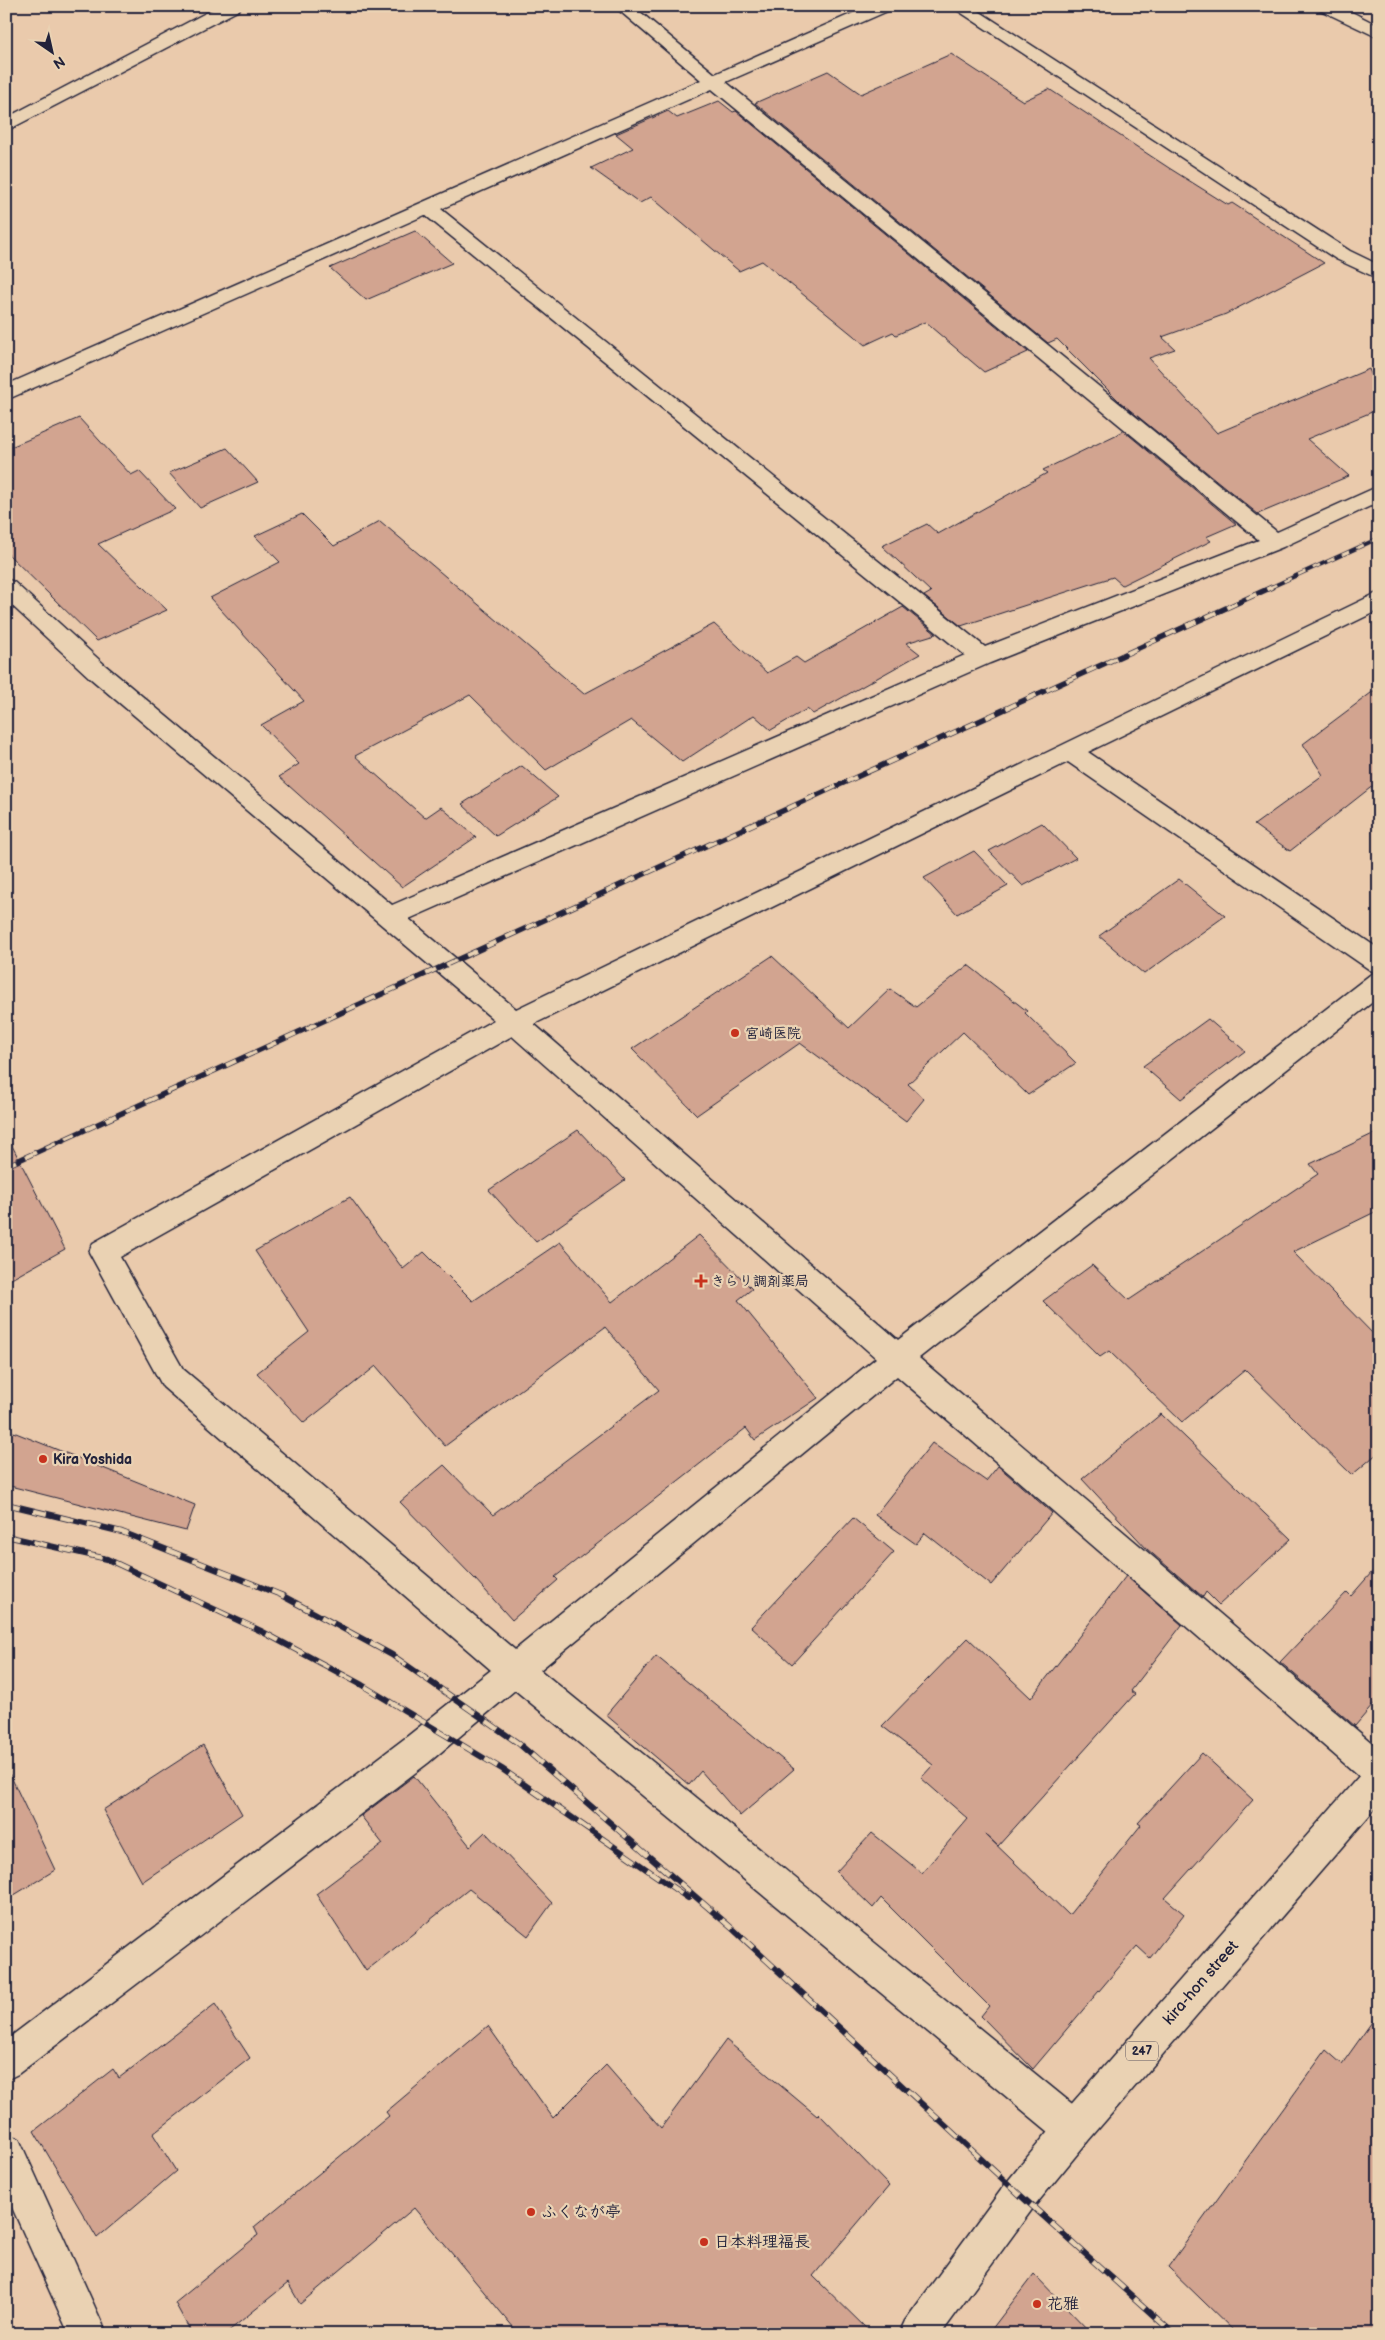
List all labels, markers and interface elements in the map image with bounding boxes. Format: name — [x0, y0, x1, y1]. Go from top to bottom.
north arrow — [28, 28, 78, 78]
text: N — [50, 52, 68, 72]
place label: 宮崎医院 — [745, 1025, 801, 1042]
marker: 宮崎医院 — [729, 1027, 741, 1039]
place label: きらり調剤薬局 — [711, 1273, 809, 1290]
marker: きらり調剤薬局 — [695, 1275, 707, 1287]
place label: Kira Yoshida — [53, 1451, 132, 1468]
marker: Kira Yoshida — [37, 1453, 49, 1465]
street label: kira-hon street — [1159, 1937, 1243, 2029]
road number: 247 — [1126, 2042, 1158, 2060]
place label: ふくなが亭 — [541, 2203, 621, 2222]
marker: ふくなが亭 — [525, 2206, 537, 2218]
place label: 日本料理福長 — [714, 2233, 810, 2252]
marker: 日本料理福長 — [698, 2236, 710, 2248]
place label: 花雅 — [1047, 2295, 1079, 2314]
marker: 花雅 — [1031, 2298, 1043, 2310]

